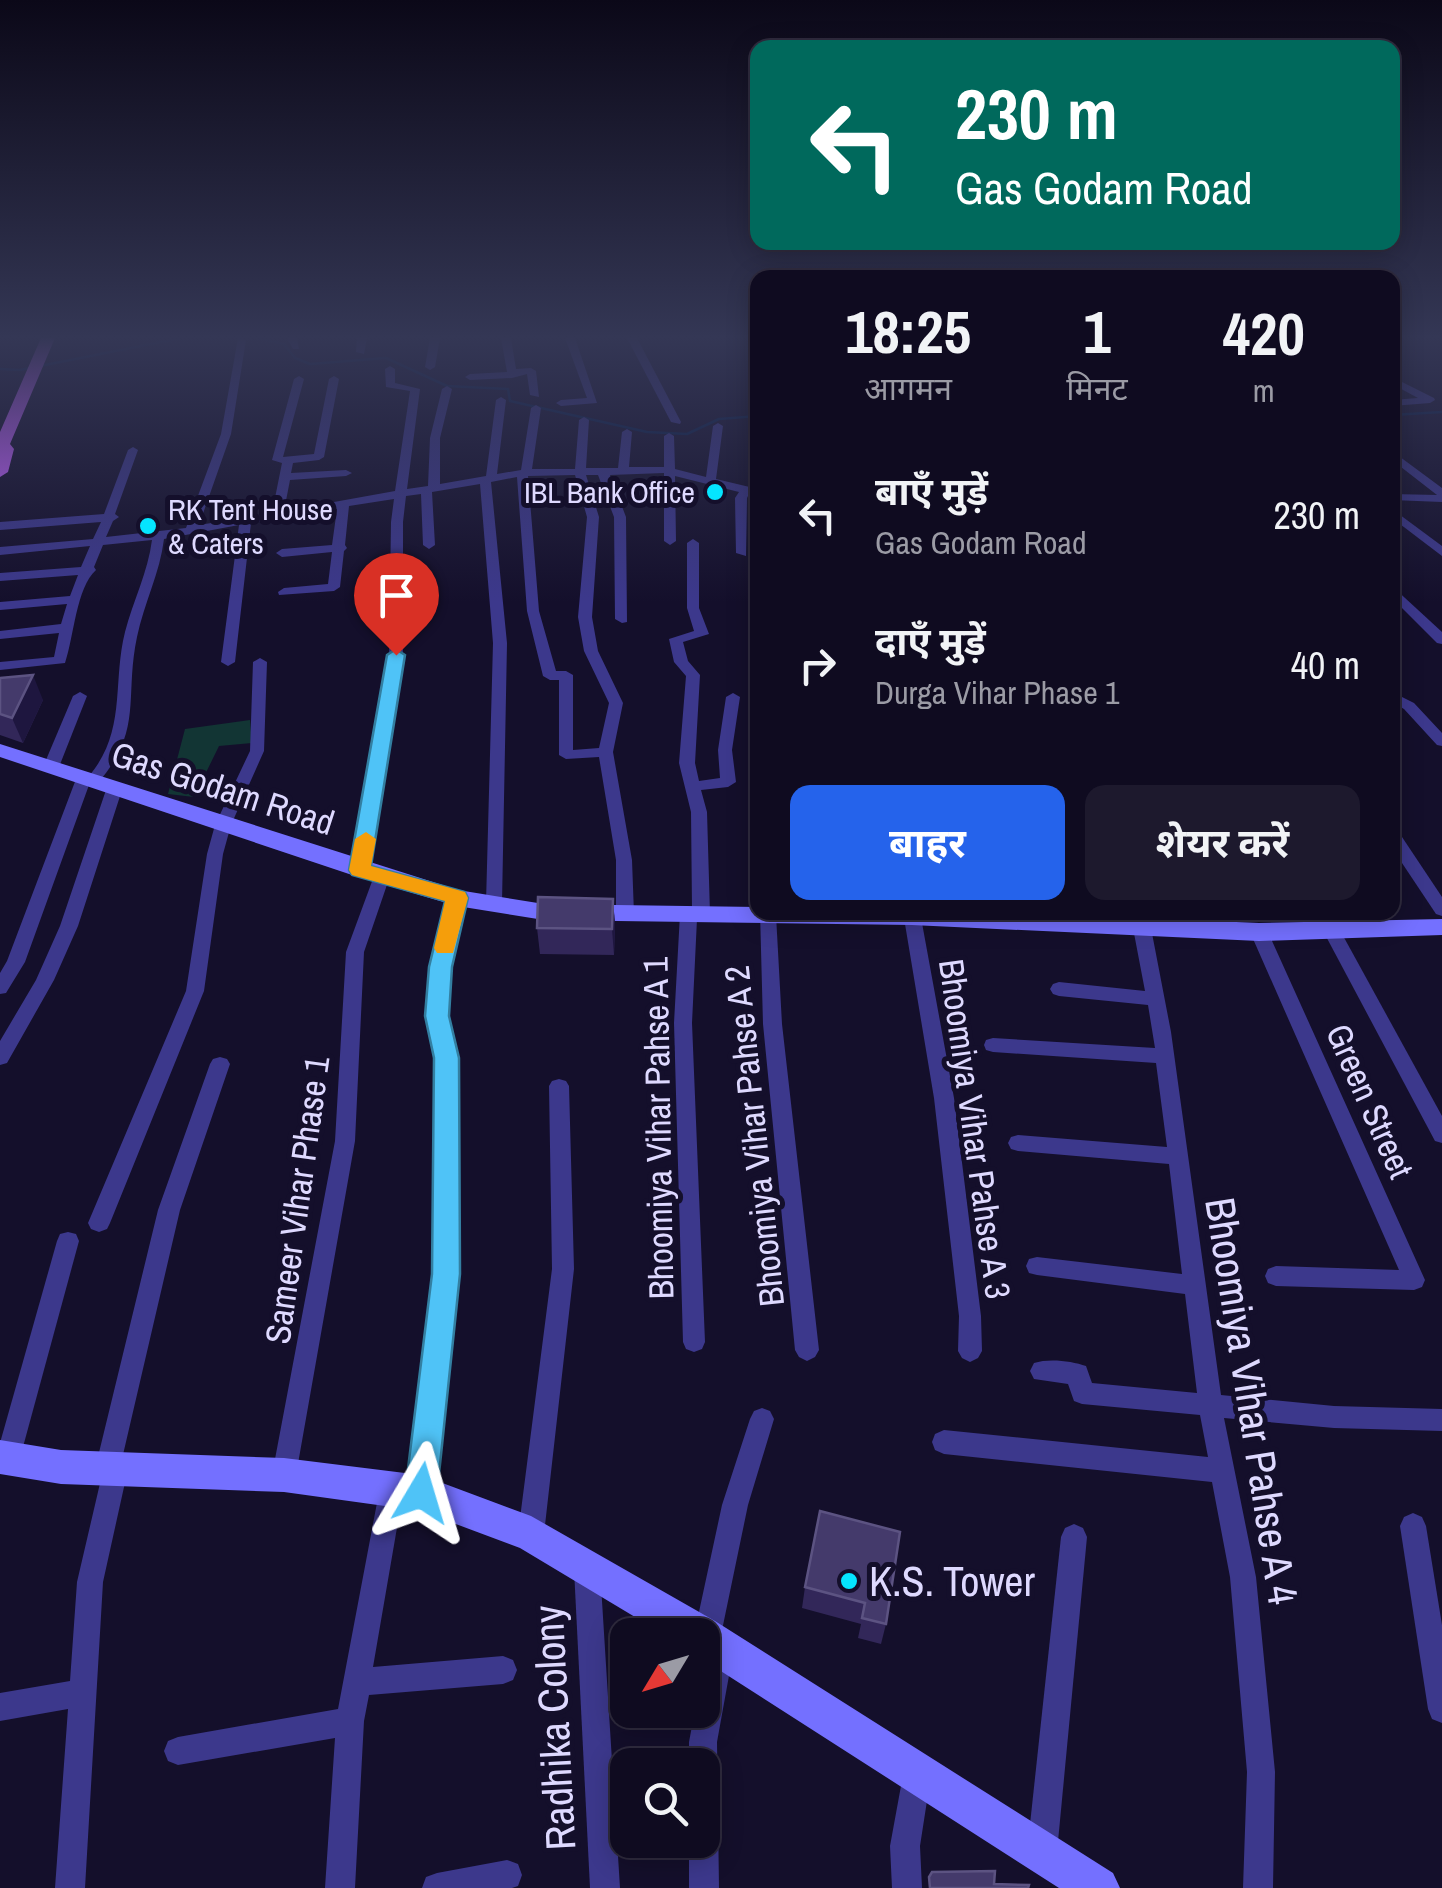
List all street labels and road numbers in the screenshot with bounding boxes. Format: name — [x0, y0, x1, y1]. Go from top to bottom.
street label: Gas Godam Road — [106, 730, 340, 846]
street label: Bhoomiya Vihar Pahse A 1 — [632, 956, 684, 1300]
street label: Bhoomiya Vihar Pahse A 3 — [928, 956, 1022, 1302]
street label: Bhoomiya Vihar Pahse A 2 — [713, 963, 795, 1309]
street label: Green Street — [1315, 1016, 1425, 1186]
street label: Sameer Vihar Phase 1 — [254, 1053, 340, 1347]
street label: Bhoomiya Vihar Pahse A 4 — [1192, 1194, 1312, 1608]
street label: Radhika Colony — [520, 1604, 588, 1852]

